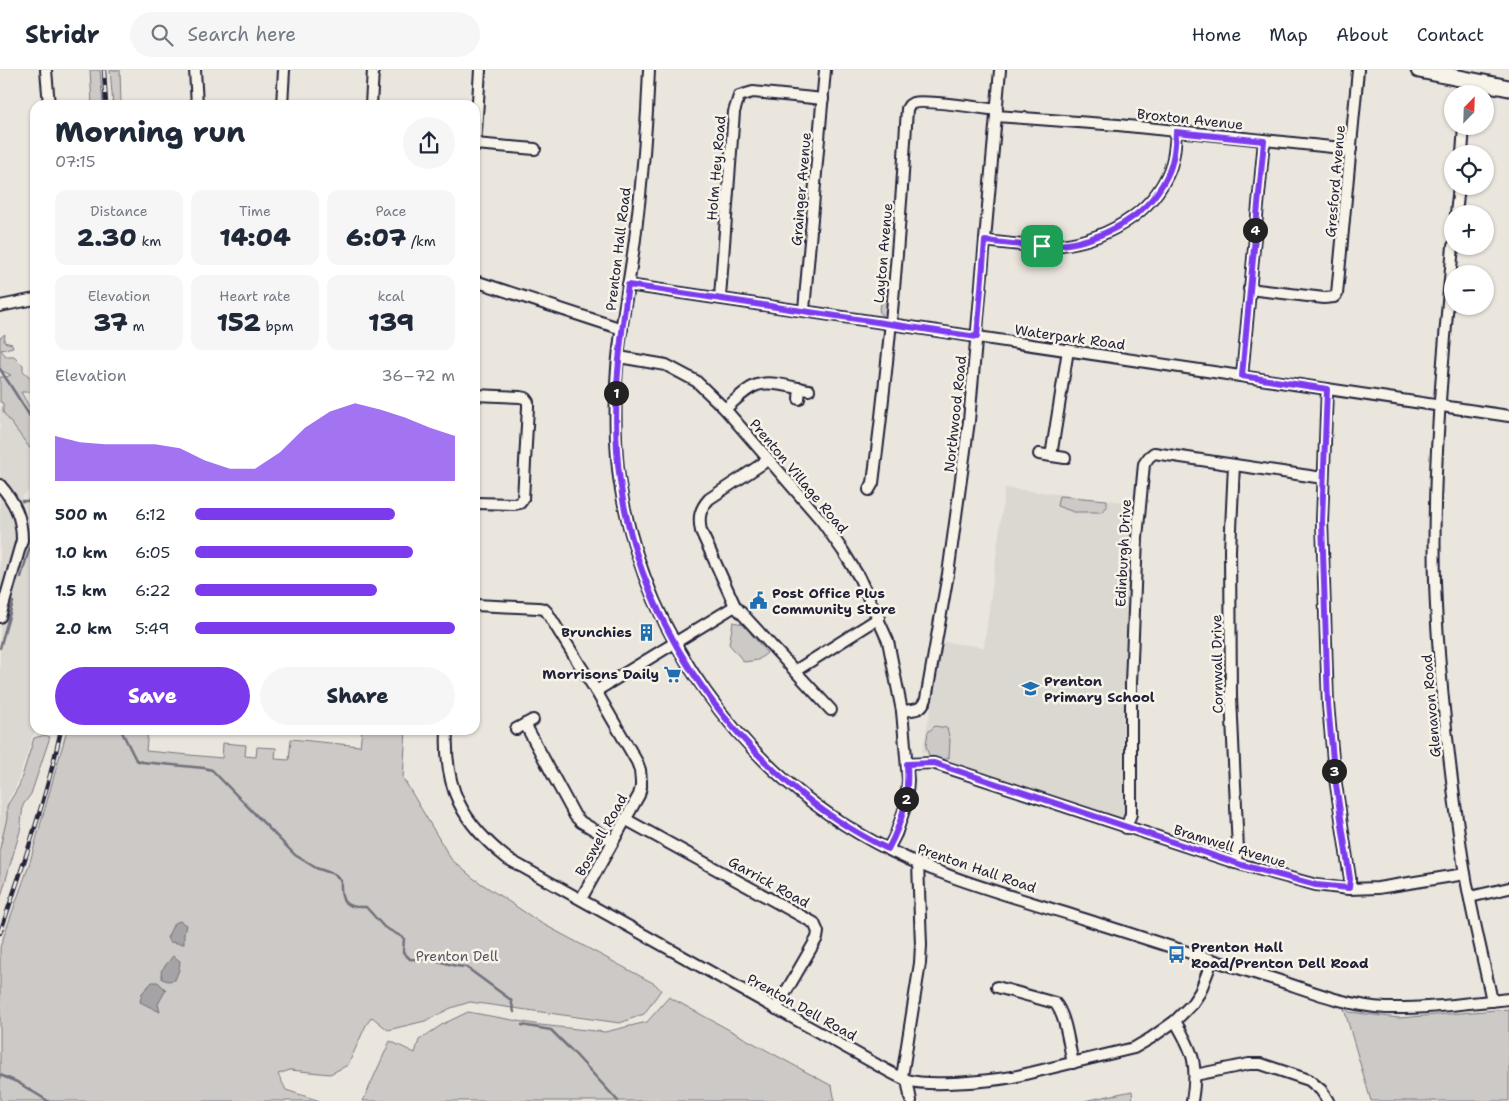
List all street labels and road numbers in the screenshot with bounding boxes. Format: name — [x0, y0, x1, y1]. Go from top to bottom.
street label: Broxton Avenue — [1136, 104, 1244, 134]
street label: Holm Hey Road — [702, 115, 730, 221]
street label: Gresford Avenue — [1321, 124, 1349, 238]
street label: Grainger Avenue — [787, 131, 815, 247]
street label: Prenton Hall Road — [601, 186, 635, 312]
street label: Layton Avenue — [870, 202, 896, 304]
street label: Waterpark Road — [1014, 320, 1127, 354]
street label: Northwood Road — [940, 355, 970, 473]
street label: Prenton Village Road — [746, 415, 852, 537]
street label: Edinburgh Drive — [1111, 498, 1135, 607]
street label: Cornwall Drive — [1207, 614, 1227, 714]
street label: Glenavon Road — [1418, 654, 1444, 758]
street label: Boswell Road — [571, 791, 631, 879]
street label: Bramwell Avenue — [1172, 820, 1289, 872]
street label: Prenton Hall Road — [915, 839, 1039, 897]
street label: Garrick Road — [725, 852, 813, 912]
street label: Prenton Dell Road — [744, 969, 860, 1045]

